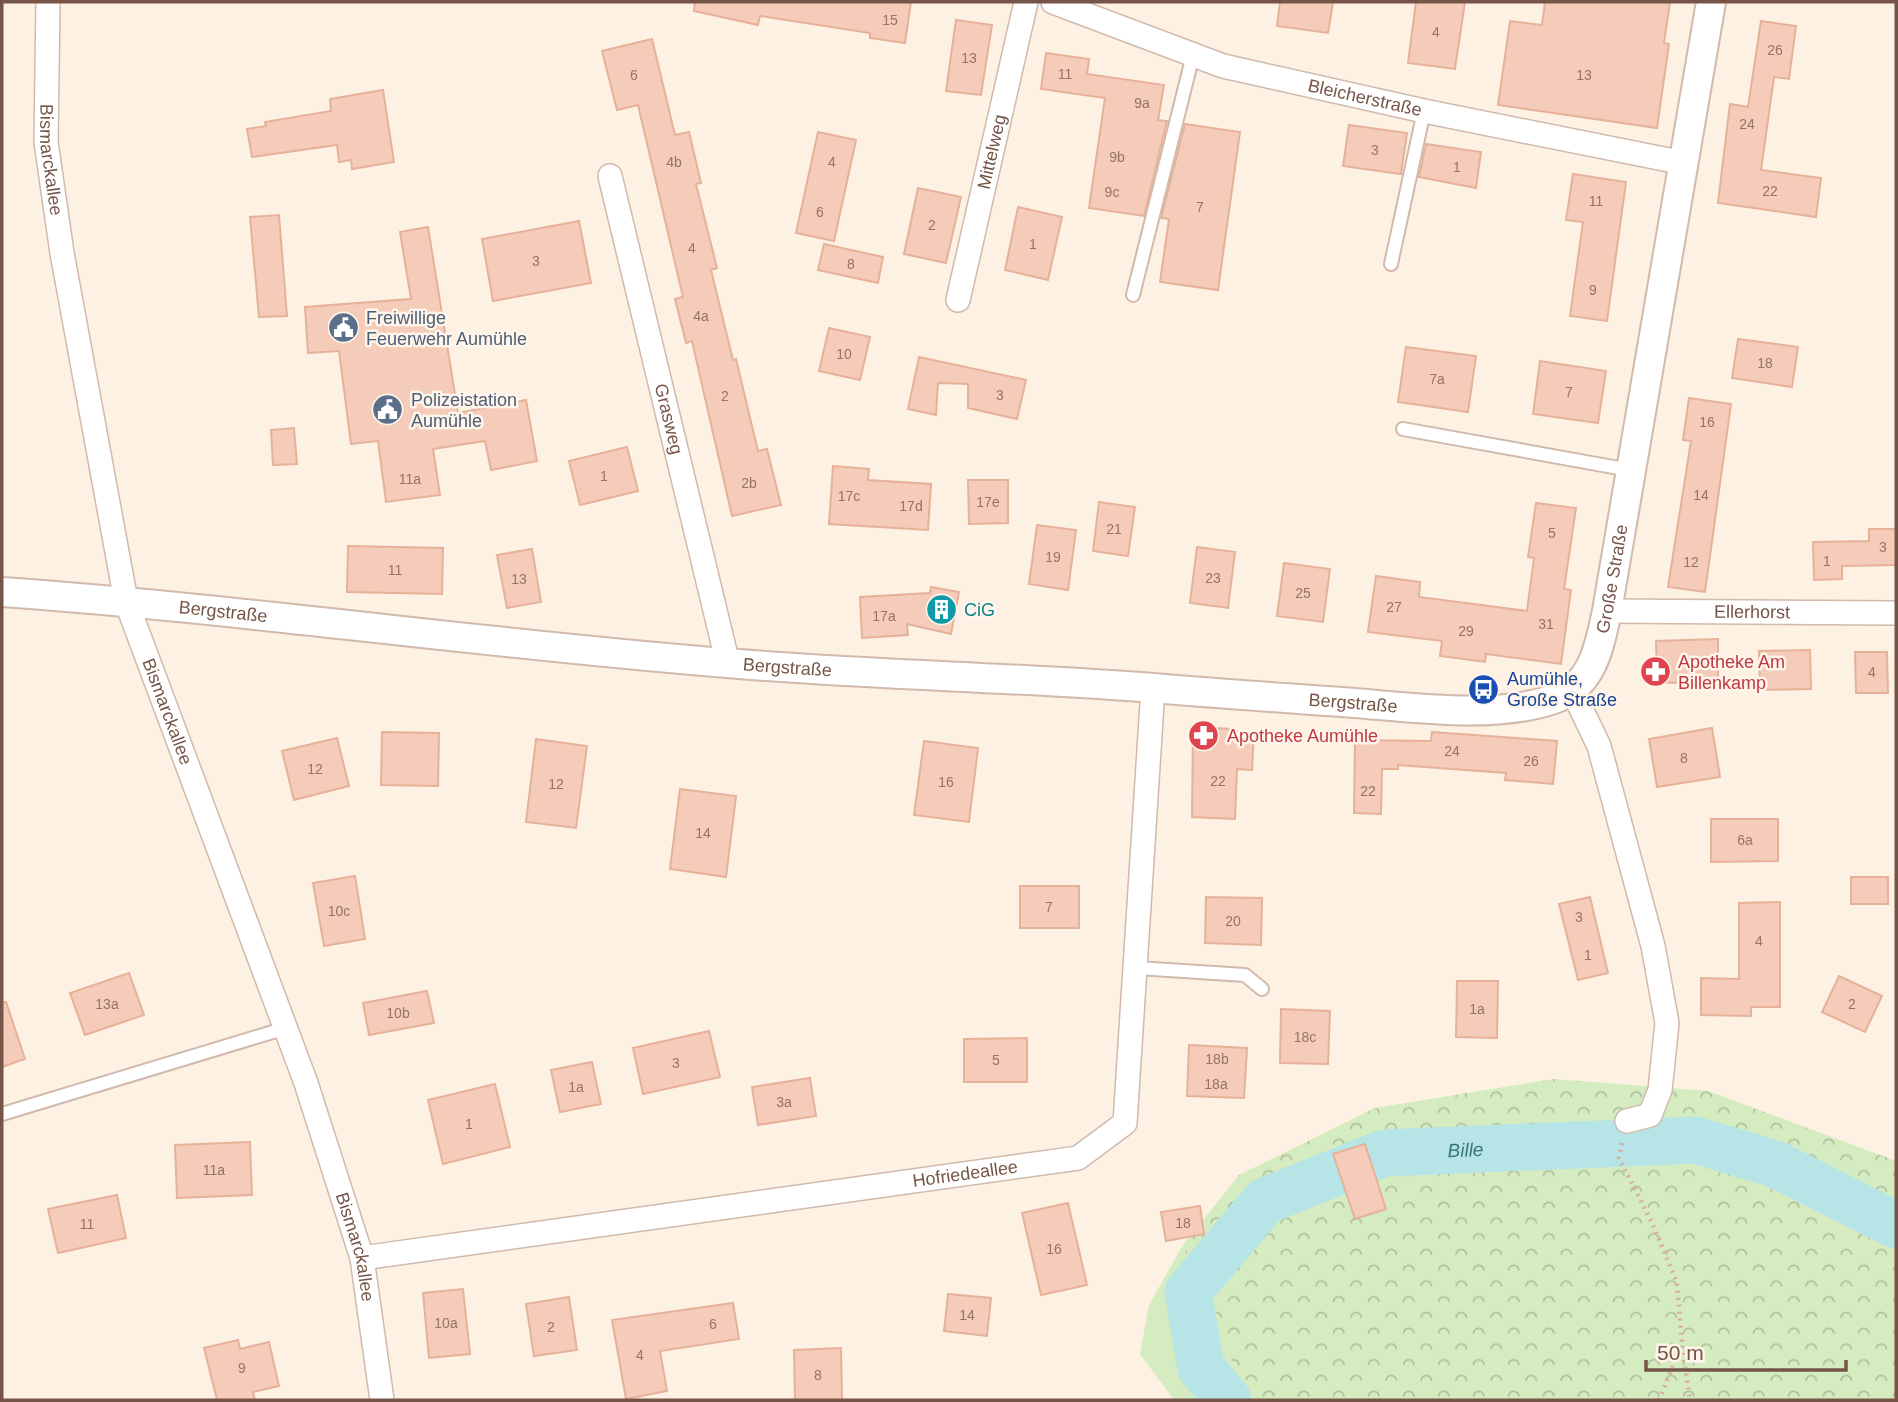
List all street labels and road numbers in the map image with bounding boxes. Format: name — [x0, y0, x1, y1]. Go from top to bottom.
street label: Bleicherstraße — [1306, 75, 1424, 120]
street label: Bismarckallee — [36, 104, 66, 217]
street label: Mittelweg — [974, 112, 1010, 191]
street label: Grasweg — [651, 382, 687, 456]
street label: Große Straße — [1592, 523, 1632, 635]
street label: Bergstraße — [178, 597, 268, 626]
street label: Ellerhorst — [1714, 602, 1790, 622]
street label: Bergstraße — [742, 654, 832, 680]
street label: Bismarckallee — [138, 656, 196, 768]
street label: Bergstraße — [1308, 690, 1398, 717]
street label: Hofriedeallee — [911, 1157, 1019, 1191]
street label: Bismarckallee — [332, 1190, 378, 1303]

